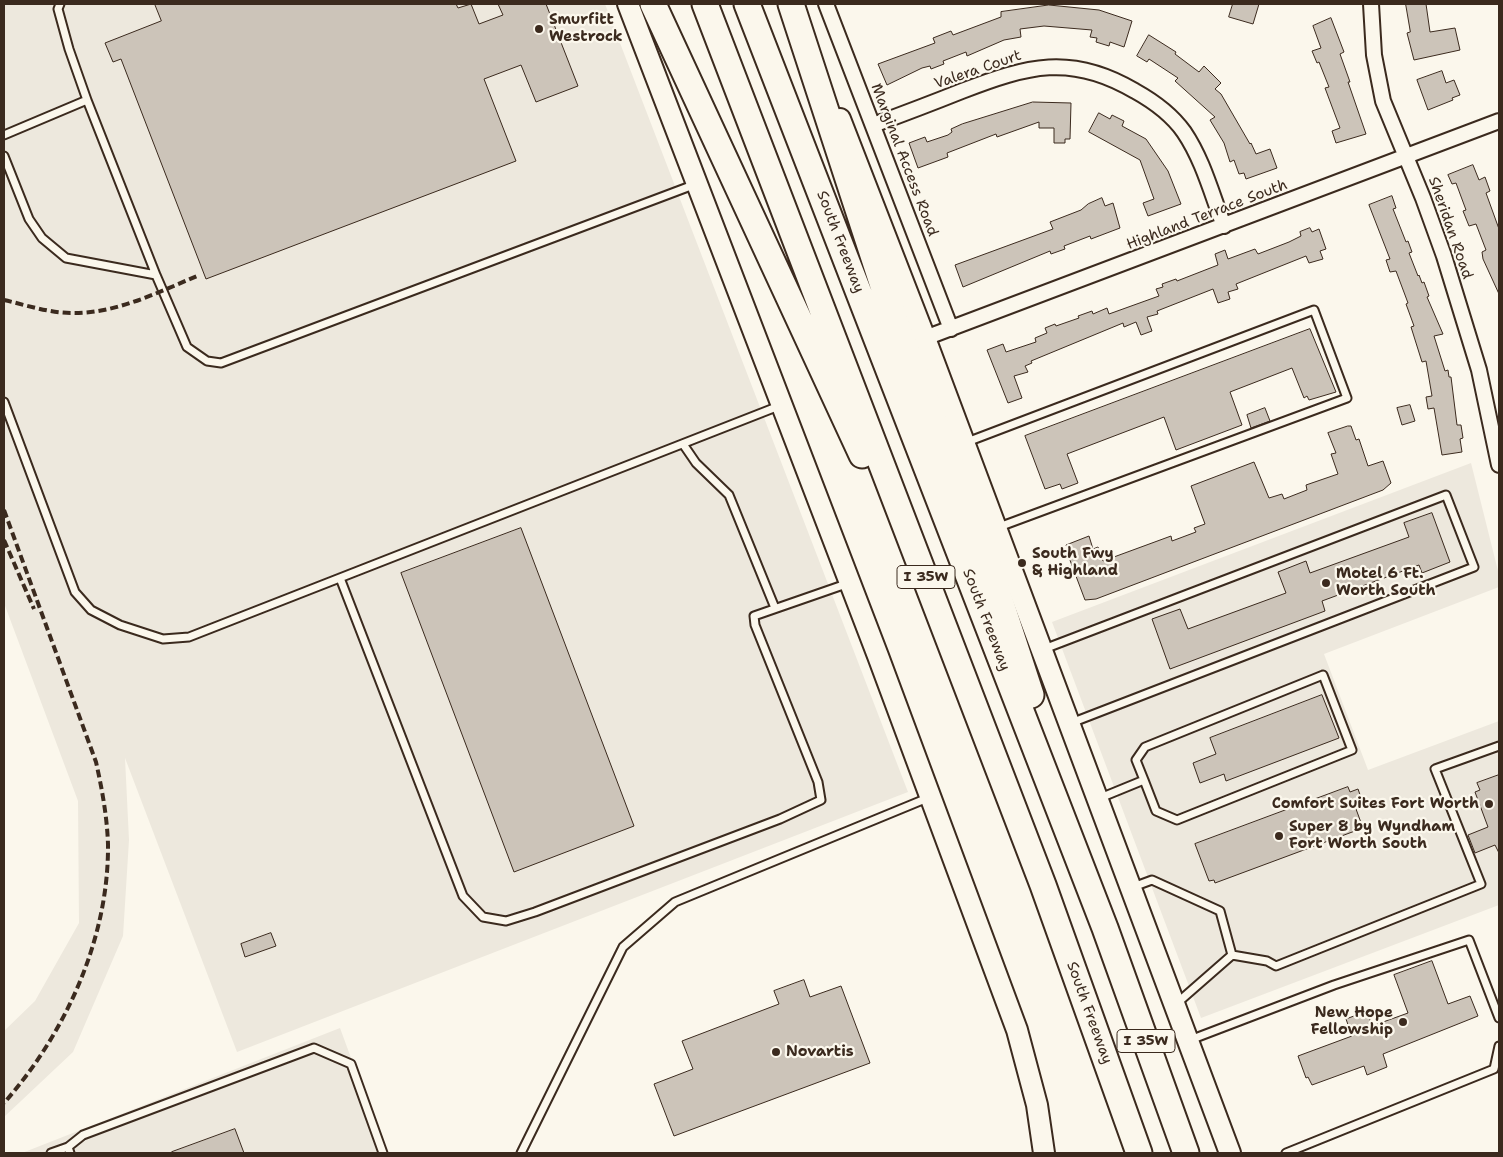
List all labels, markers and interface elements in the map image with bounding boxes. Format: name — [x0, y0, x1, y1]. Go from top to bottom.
place label: Smurfitt Westrock — [549, 11, 623, 46]
marker: Smurfitt Westrock — [533, 23, 545, 35]
street label: Valera Court — [932, 47, 1024, 93]
street label: Marginal Access Road — [867, 81, 941, 239]
street label: Sheridan Road — [1424, 174, 1476, 282]
street label: Highland Terrace South — [1124, 176, 1290, 254]
street label: South Freeway — [812, 188, 868, 296]
place label: South Fwy & Highland — [1032, 545, 1118, 580]
marker: South Fwy & Highland — [1016, 557, 1028, 569]
place label: Motel 6 Ft. Worth South — [1336, 565, 1435, 600]
road number: I 35W — [897, 566, 955, 588]
street label: South Freeway — [958, 566, 1014, 674]
marker: Motel 6 Ft. Worth South — [1320, 577, 1332, 589]
place label: Comfort Suites Fort Worth — [1272, 795, 1479, 813]
marker: Comfort Suites Fort Worth — [1483, 798, 1495, 810]
place label: Super 8 by Wyndham Fort Worth South — [1289, 818, 1455, 853]
marker: Super 8 by Wyndham Fort Worth South — [1273, 830, 1285, 842]
street label: South Freeway — [1062, 959, 1116, 1067]
place label: New Hope Fellowship — [1311, 1004, 1393, 1039]
marker: New Hope Fellowship — [1397, 1016, 1409, 1028]
road number: I 35W — [1117, 1030, 1175, 1052]
place label: Novartis — [786, 1043, 854, 1061]
marker: Novartis — [770, 1046, 782, 1058]

